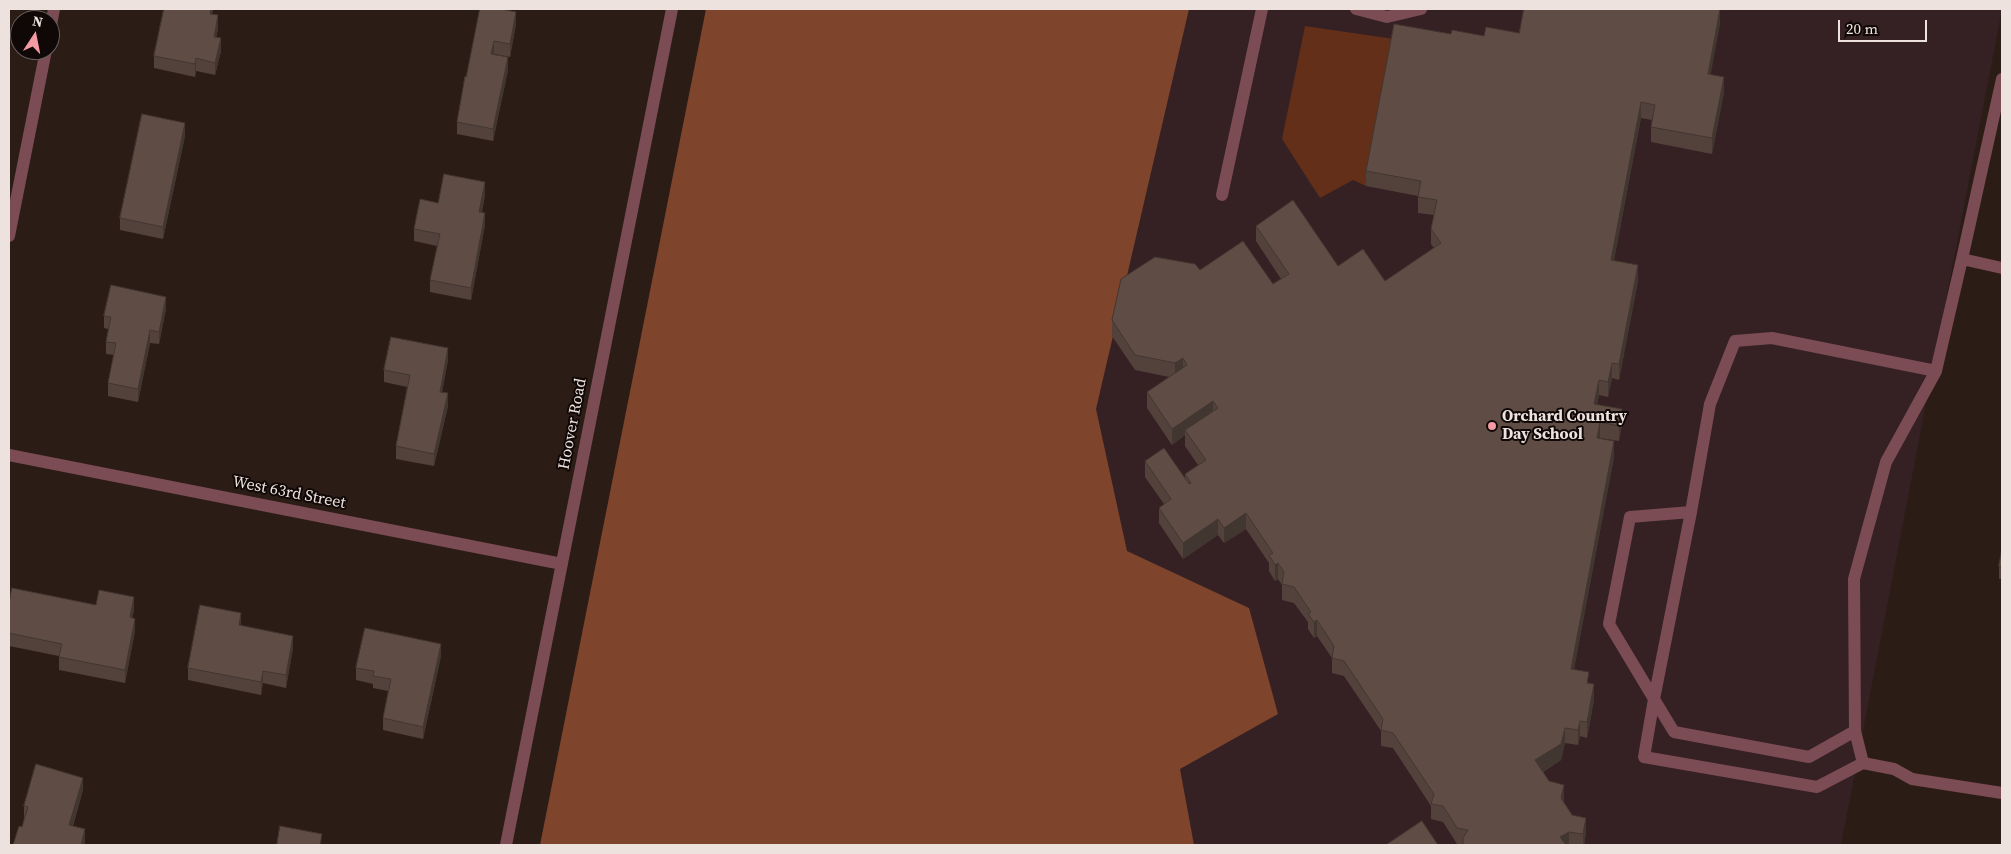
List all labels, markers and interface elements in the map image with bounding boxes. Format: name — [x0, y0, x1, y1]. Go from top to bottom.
north arrow — [10, 10, 60, 60]
text: N — [31, 10, 45, 32]
scale bar — [1841, 10, 1930, 42]
text: 20 m — [1846, 18, 1878, 39]
street label: Hoover Road — [555, 377, 591, 471]
place label: Orchard Country Day School — [1502, 407, 1627, 445]
marker: Orchard Country Day School — [1486, 420, 1498, 432]
street label: West 63rd Street — [231, 473, 347, 513]

